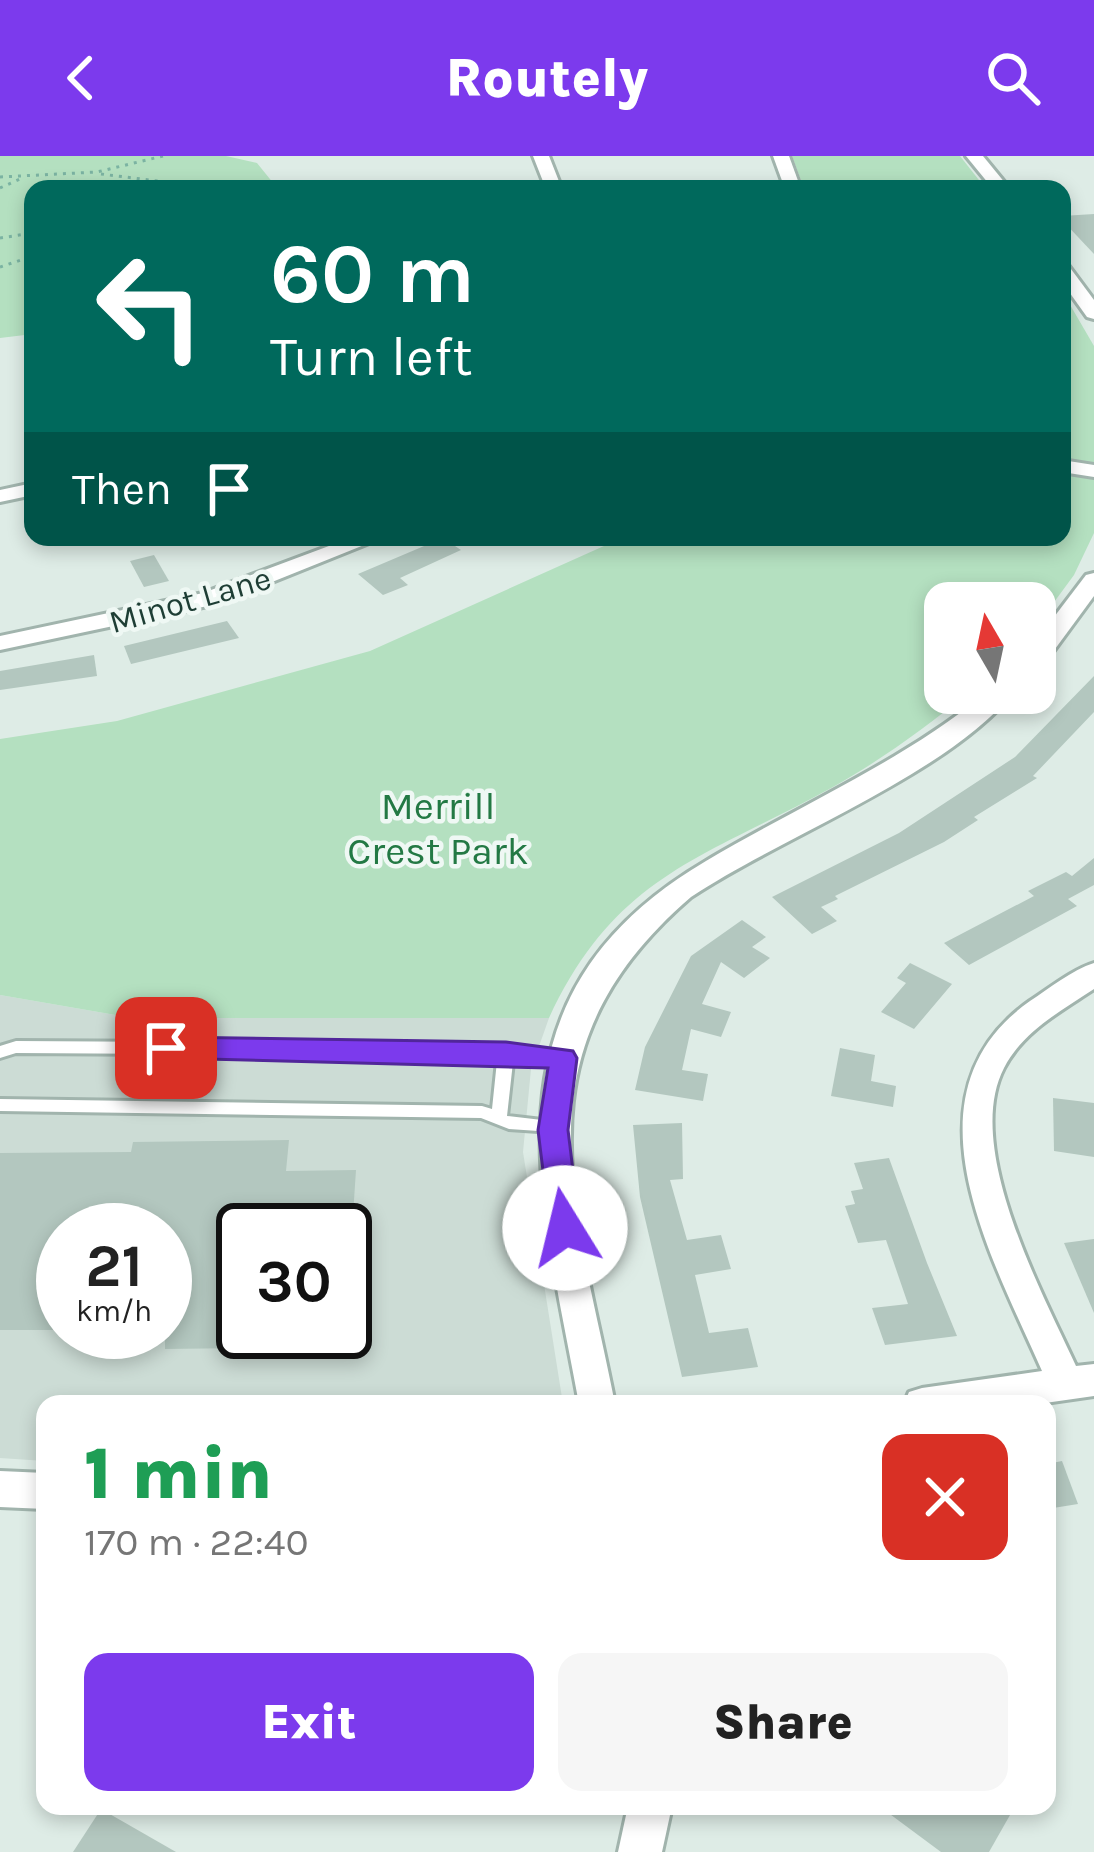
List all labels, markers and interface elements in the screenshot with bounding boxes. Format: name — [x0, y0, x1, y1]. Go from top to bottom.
icon: back — [48, 45, 114, 111]
icon: search — [980, 45, 1046, 111]
text: Routely — [446, 46, 648, 110]
text: 60 m — [270, 225, 475, 323]
icon: left — [72, 228, 228, 384]
text: Turn left — [270, 325, 473, 389]
icon: arrive — [196, 456, 262, 522]
text: Then — [72, 463, 172, 515]
street label: Minot Lane — [105, 559, 275, 641]
north arrow — [924, 582, 1056, 714]
map controls — [924, 582, 1056, 714]
park label: Merrill Crest Park — [347, 783, 529, 874]
pin — [115, 997, 217, 1099]
icon: arrive — [133, 1015, 199, 1081]
position arrow — [502, 1165, 628, 1291]
speed limit sign: 30 — [216, 1203, 372, 1359]
text: 21 — [85, 1231, 143, 1301]
text: km/h — [76, 1293, 152, 1329]
text: 1 min — [84, 1432, 273, 1516]
button: close — [882, 1434, 1008, 1560]
text: 170 m · 22:40 — [84, 1519, 309, 1565]
button: Exit — [84, 1653, 534, 1791]
button: Share — [558, 1653, 1008, 1791]

